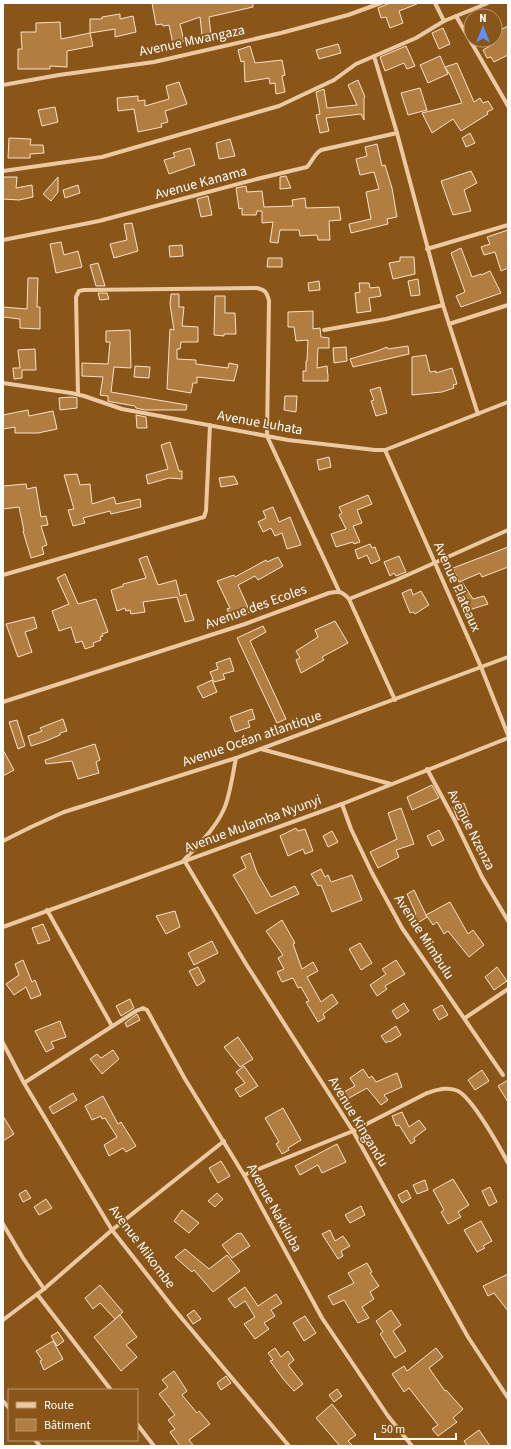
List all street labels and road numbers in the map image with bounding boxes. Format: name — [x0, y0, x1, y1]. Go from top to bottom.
street label: Avenue Mwangaza — [137, 20, 247, 62]
street label: Avenue Kanama — [153, 161, 249, 205]
street label: Avenue Luhata — [216, 406, 304, 440]
street label: Avenue Plateaux — [428, 539, 486, 636]
street label: Avenue des Ecoles — [202, 579, 310, 635]
street label: Avenue Océan atlantique — [180, 706, 324, 772]
street label: Avenue Nzenza — [442, 786, 500, 874]
street label: Avenue Mulamba Nyunyi — [182, 790, 324, 858]
street label: Avenue Mimbulu — [389, 891, 459, 983]
street label: Avenue Kingandu — [323, 1073, 393, 1171]
street label: Avenue Nakiluba — [241, 1160, 307, 1256]
street label: Avenue Mikombe — [104, 1201, 180, 1293]

